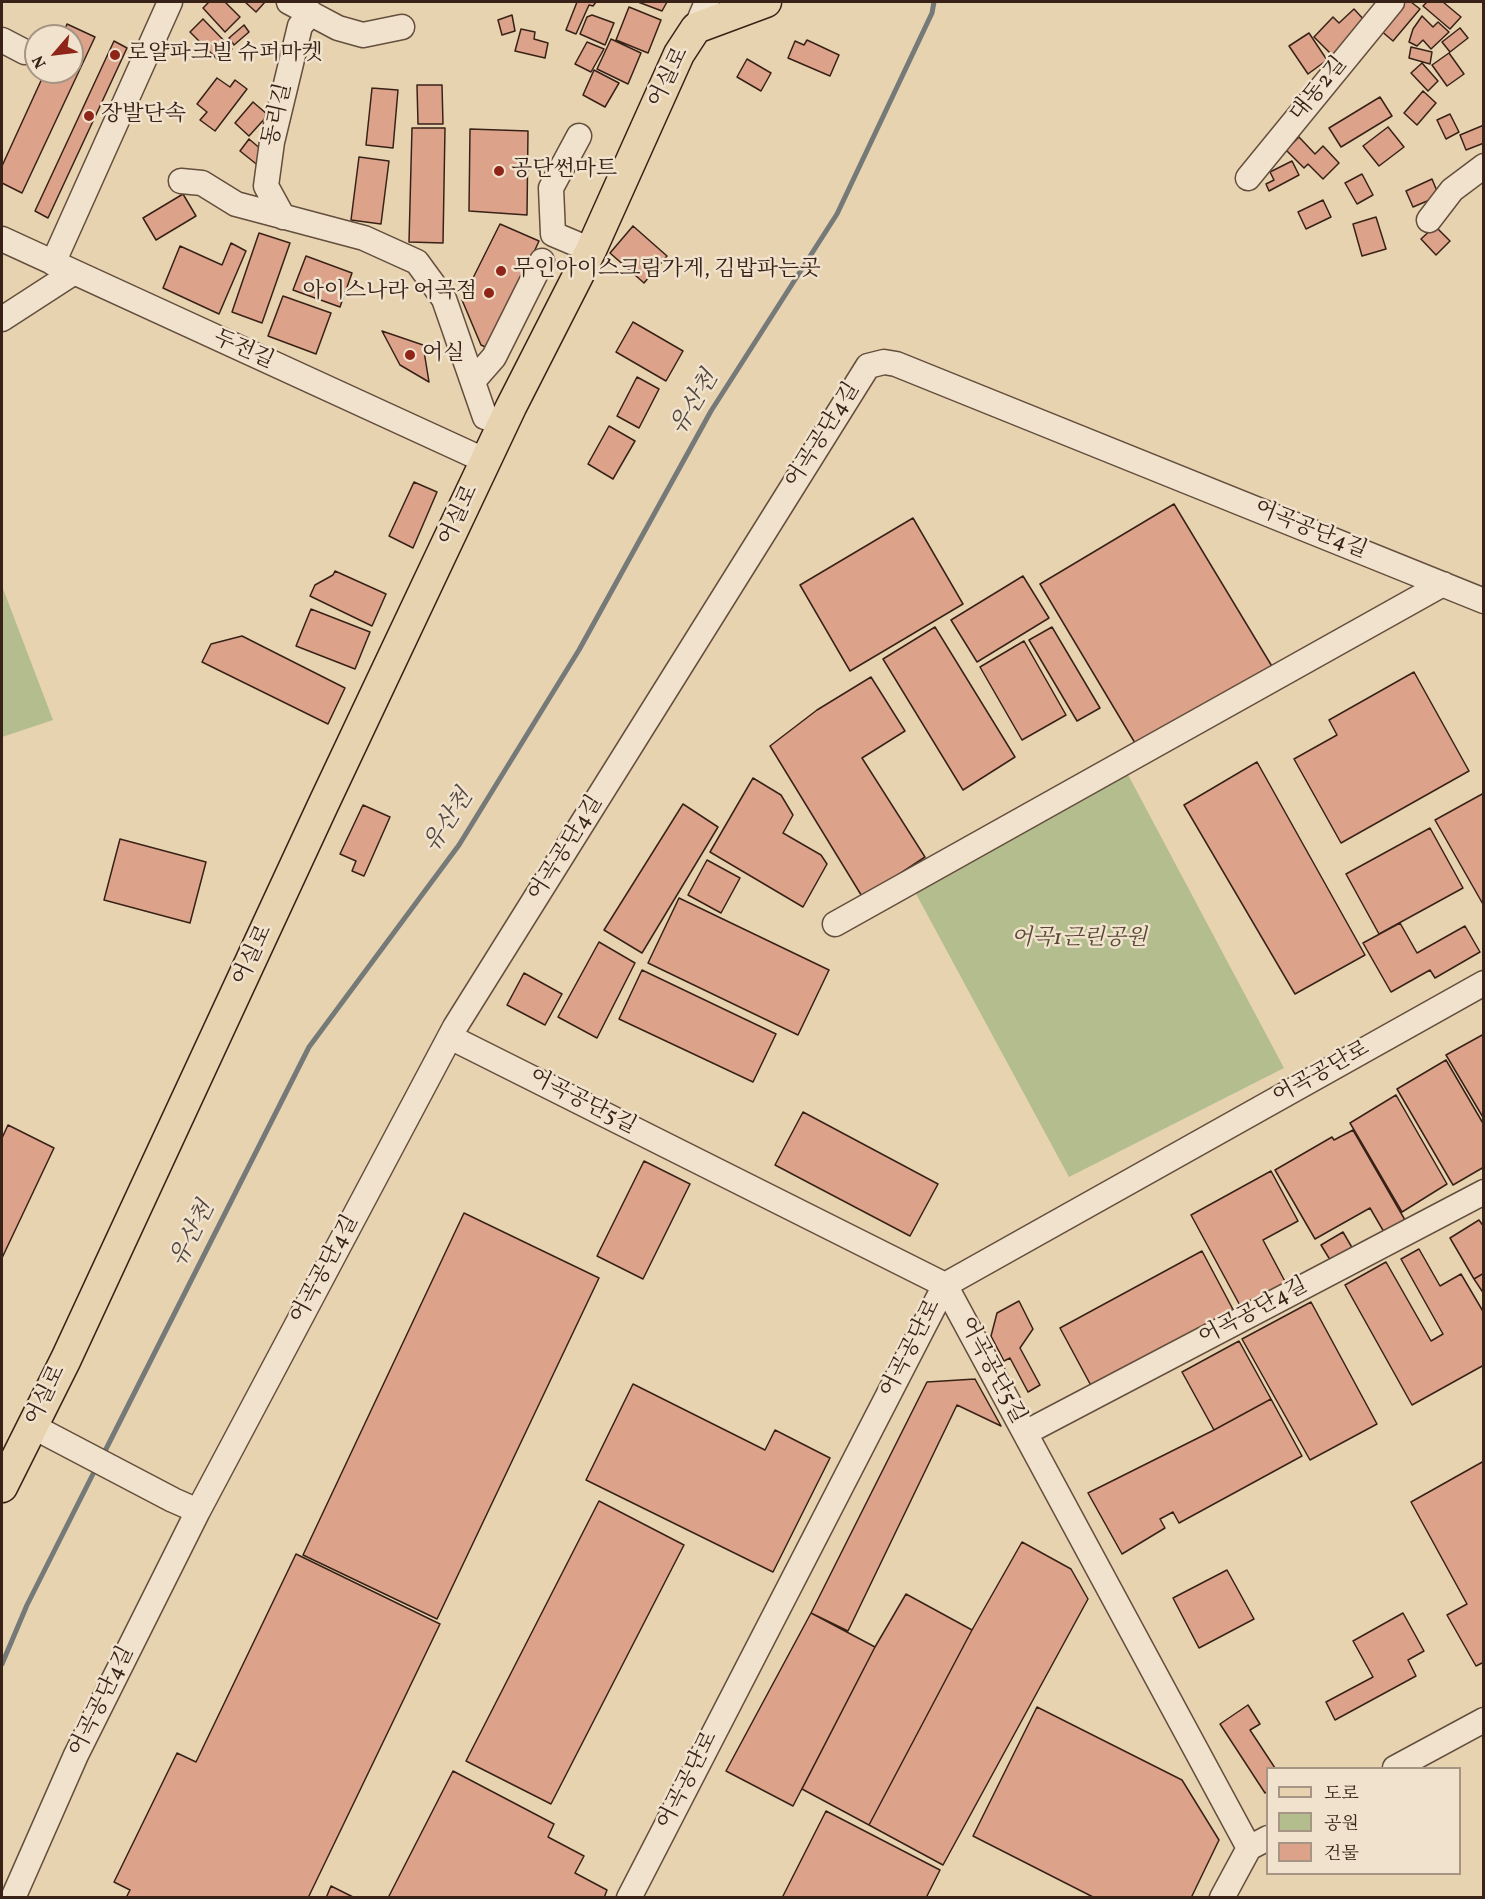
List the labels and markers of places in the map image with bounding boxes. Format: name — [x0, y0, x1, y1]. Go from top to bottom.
place label: 로얄파크빌 슈퍼마켓 — [127, 42, 323, 68]
marker: 로얄파크빌 슈퍼마켓 — [108, 48, 122, 62]
place label: 장발단속 — [101, 103, 186, 129]
marker: 장발단속 — [82, 109, 96, 123]
place label: 공단썬마트 — [511, 158, 617, 184]
marker: 공단썬마트 — [492, 164, 506, 178]
place label: 무인아이스크림가게, 김밥파는곳 — [513, 258, 821, 284]
marker: 무인아이스크림가게, 김밥파는곳 — [494, 264, 508, 278]
place label: 아이스나라 어곡점 — [303, 280, 477, 306]
marker: 아이스나라 어곡점 — [482, 286, 496, 300]
place label: 어실 — [422, 342, 465, 368]
marker: 어실 — [403, 348, 417, 362]

